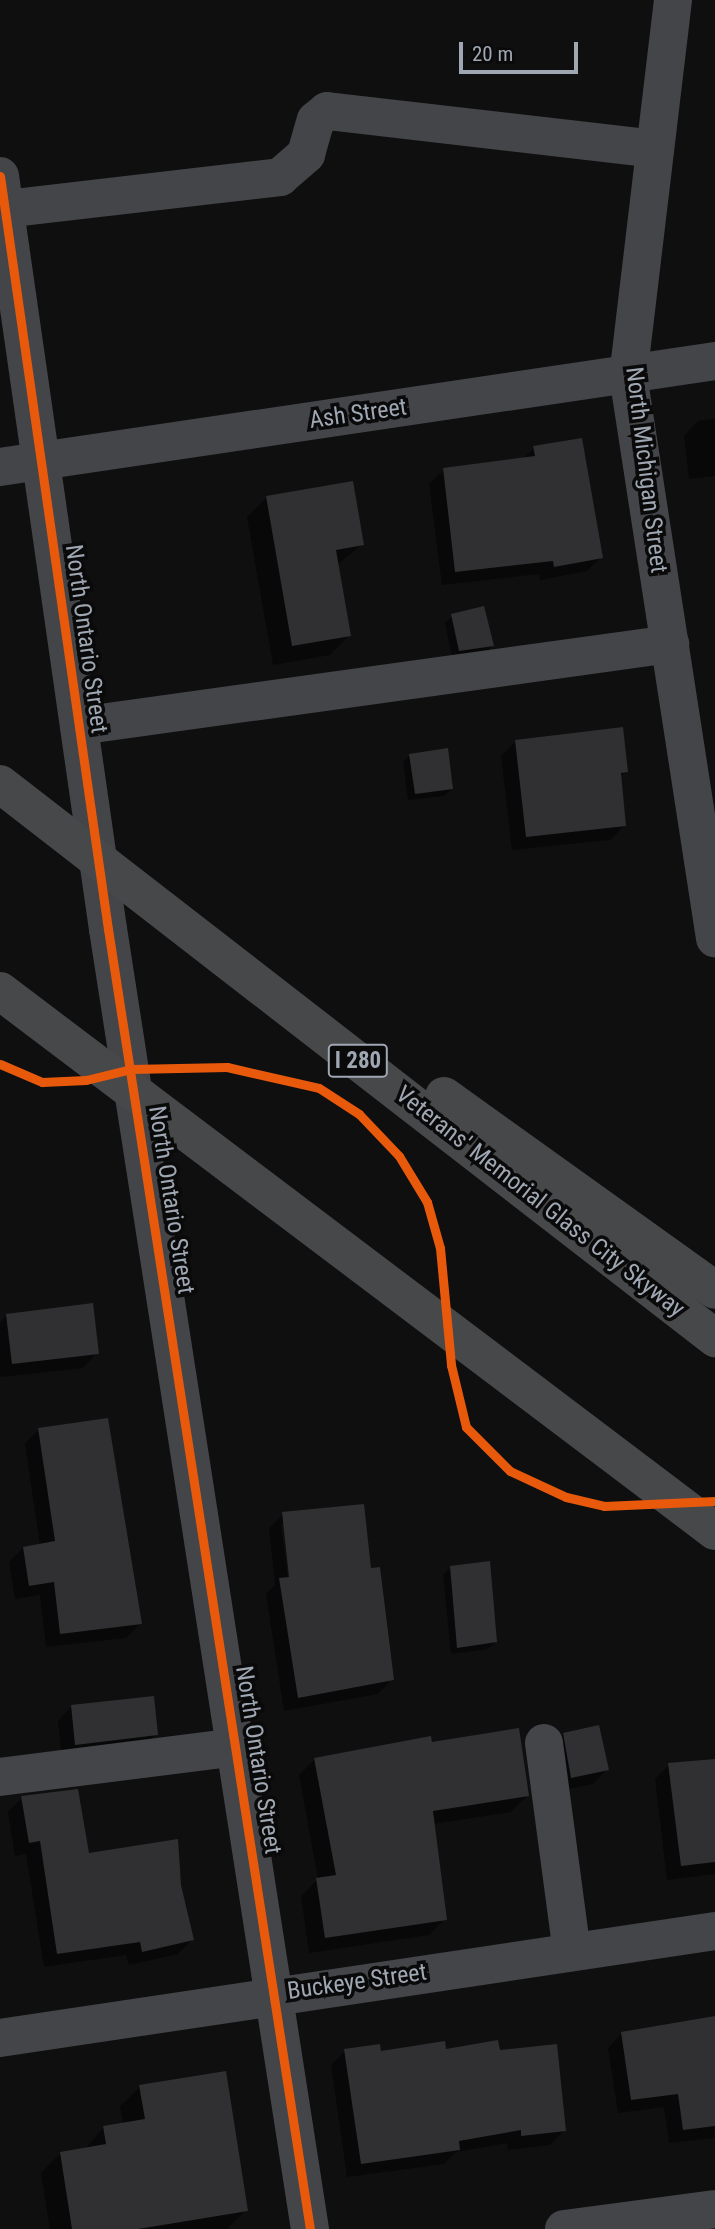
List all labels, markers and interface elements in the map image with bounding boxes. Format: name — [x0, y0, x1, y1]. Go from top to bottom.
scale bar — [463, 28, 582, 72]
text: 20 m — [472, 42, 513, 66]
street label: North Michigan Street — [619, 365, 673, 575]
street label: Ash Street — [307, 393, 409, 435]
street label: North Ontario Street — [58, 543, 114, 735]
road number: I 280 — [326, 1042, 390, 1080]
street label: Veterans' Memorial Glass City Skyway — [390, 1080, 690, 1324]
street label: North Ontario Street — [142, 1104, 200, 1296]
street label: North Ontario Street — [229, 1664, 287, 1856]
street label: Buckeye Street — [286, 1958, 428, 2006]

